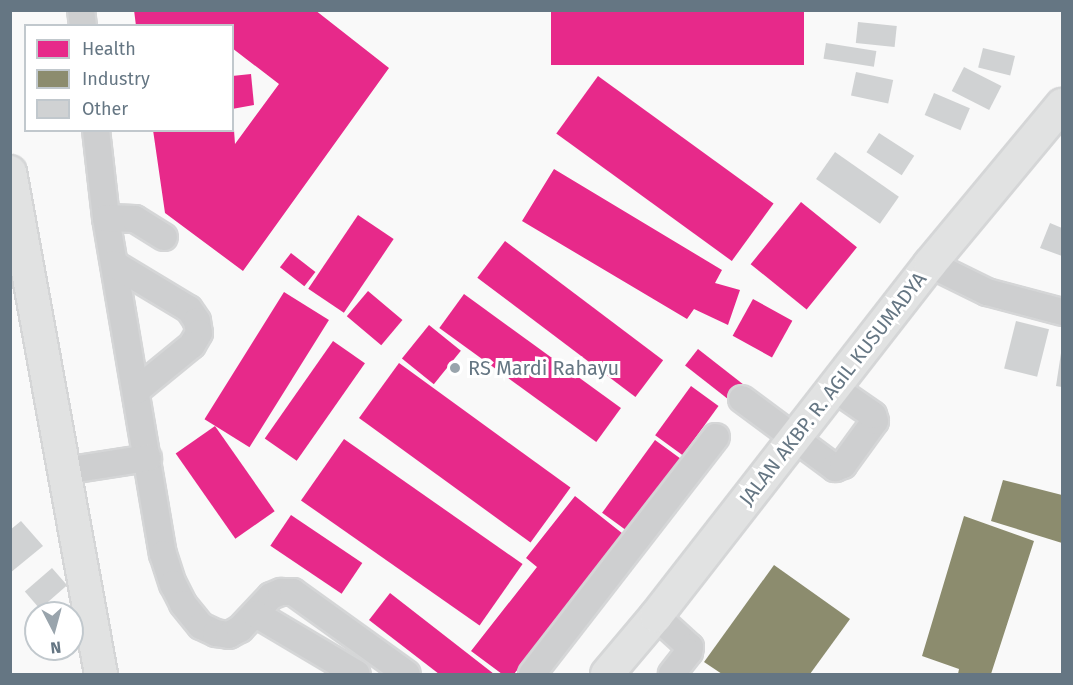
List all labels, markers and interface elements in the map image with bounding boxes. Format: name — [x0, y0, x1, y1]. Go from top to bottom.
legend — [24, 24, 234, 132]
text: Health — [82, 38, 136, 60]
text: Industry — [82, 68, 150, 90]
text: Other — [82, 98, 128, 120]
street label: JALAN AKBP. R. AGIL KUSUMADYA — [734, 268, 932, 510]
place label: RS Mardi Rahayu — [468, 356, 619, 380]
marker: RS Mardi Rahayu — [446, 359, 464, 377]
north arrow — [24, 601, 84, 661]
text: N — [49, 637, 62, 657]

